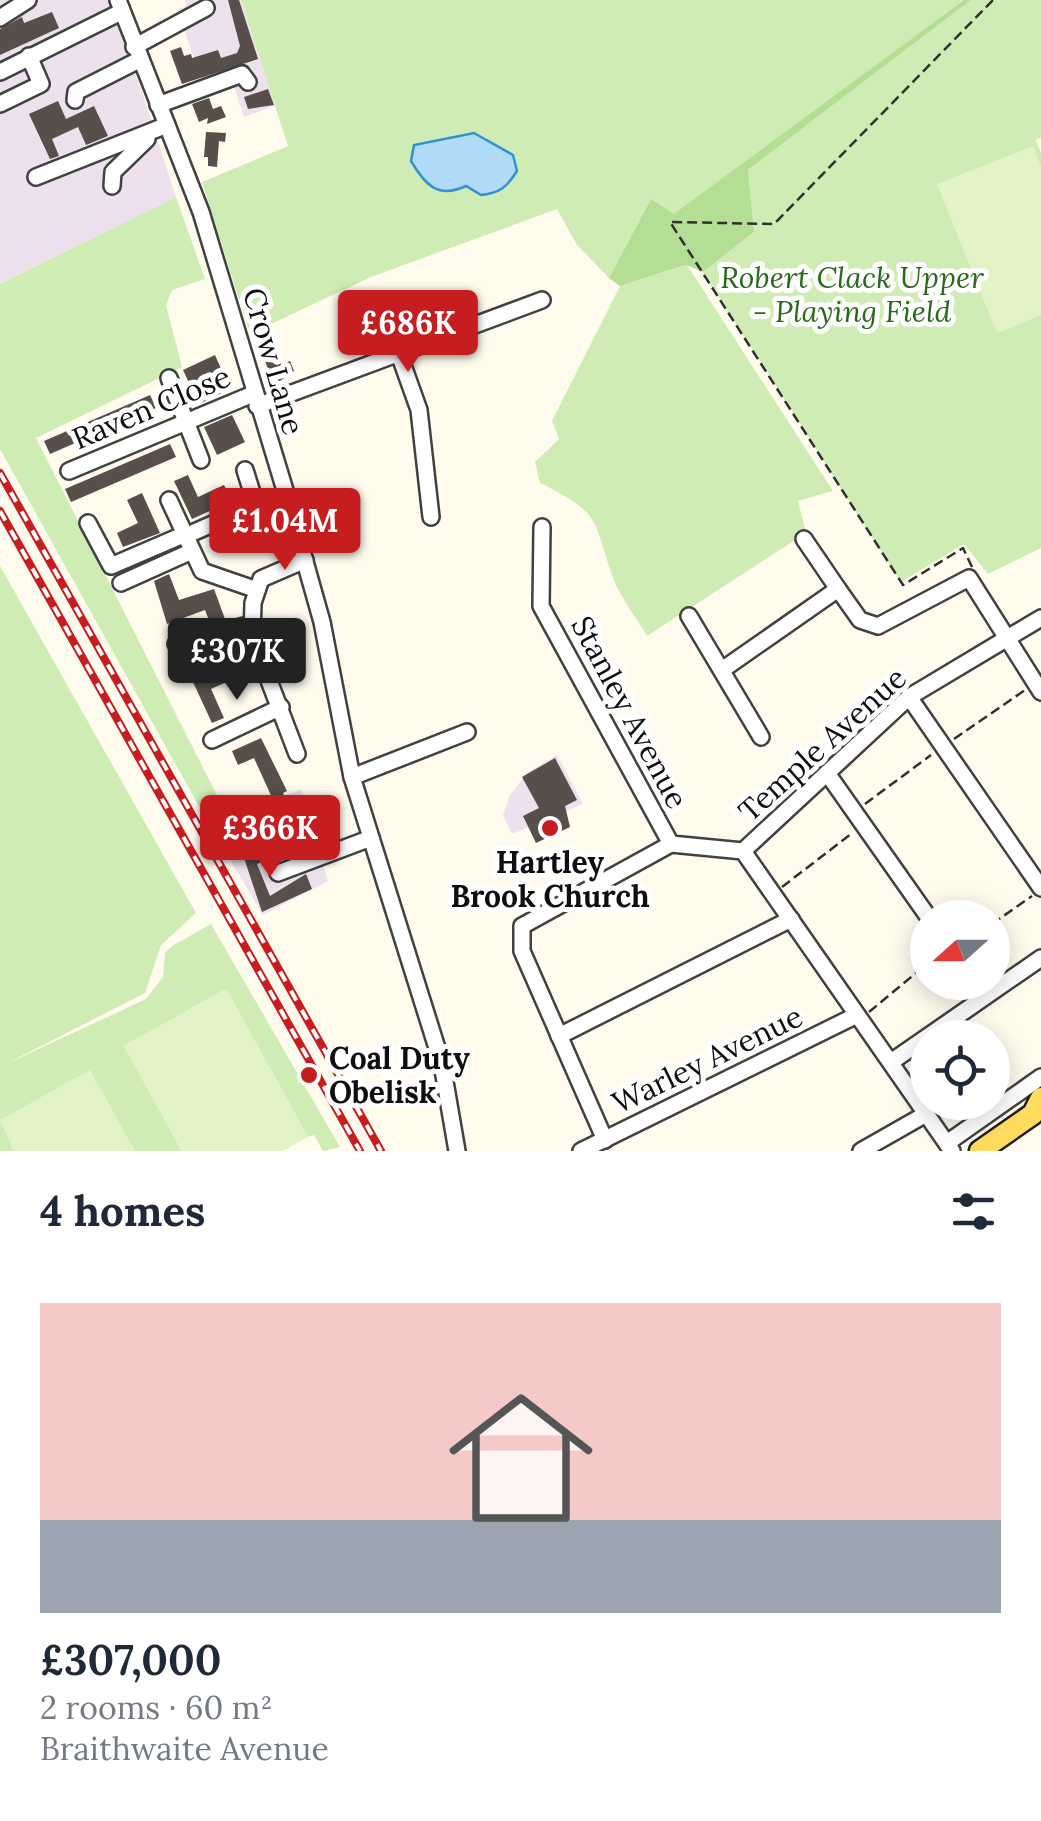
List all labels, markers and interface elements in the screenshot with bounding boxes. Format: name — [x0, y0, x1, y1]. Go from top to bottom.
park label: Robert Clack Upper - Playing Field — [720, 258, 984, 330]
street label: Crow Lane — [235, 283, 313, 439]
pin: £686K — [338, 290, 478, 375]
text: £686K — [360, 302, 456, 343]
street label: Raven Close — [66, 357, 236, 457]
pin: £1.04M — [204, 488, 366, 573]
text: £1.04M — [231, 500, 339, 541]
street label: Stanley Avenue — [563, 609, 697, 815]
pin: £307K — [167, 618, 307, 703]
text: £307K — [190, 630, 284, 671]
street label: Temple Avenue — [730, 659, 914, 829]
pin: £366K — [200, 795, 340, 880]
text: £366K — [222, 807, 318, 848]
marker: Hartley Brook Church — [539, 817, 561, 839]
place label: Hartley Brook Church — [450, 843, 650, 915]
north arrow — [910, 900, 1010, 1000]
map controls — [910, 900, 1010, 1120]
street label: Warley Avenue — [606, 997, 809, 1122]
button: locate — [910, 1020, 1010, 1120]
place label: Coal Duty Obelisk — [329, 1039, 470, 1111]
marker: Coal Duty Obelisk — [298, 1064, 320, 1086]
text: 4 homes — [40, 1184, 205, 1238]
icon: filters — [946, 1184, 1001, 1239]
icon: home — [431, 1368, 611, 1548]
text: £307,000 — [40, 1633, 221, 1687]
text: 2 rooms · 60 m² — [40, 1687, 273, 1728]
text: Braithwaite Avenue — [40, 1728, 329, 1769]

